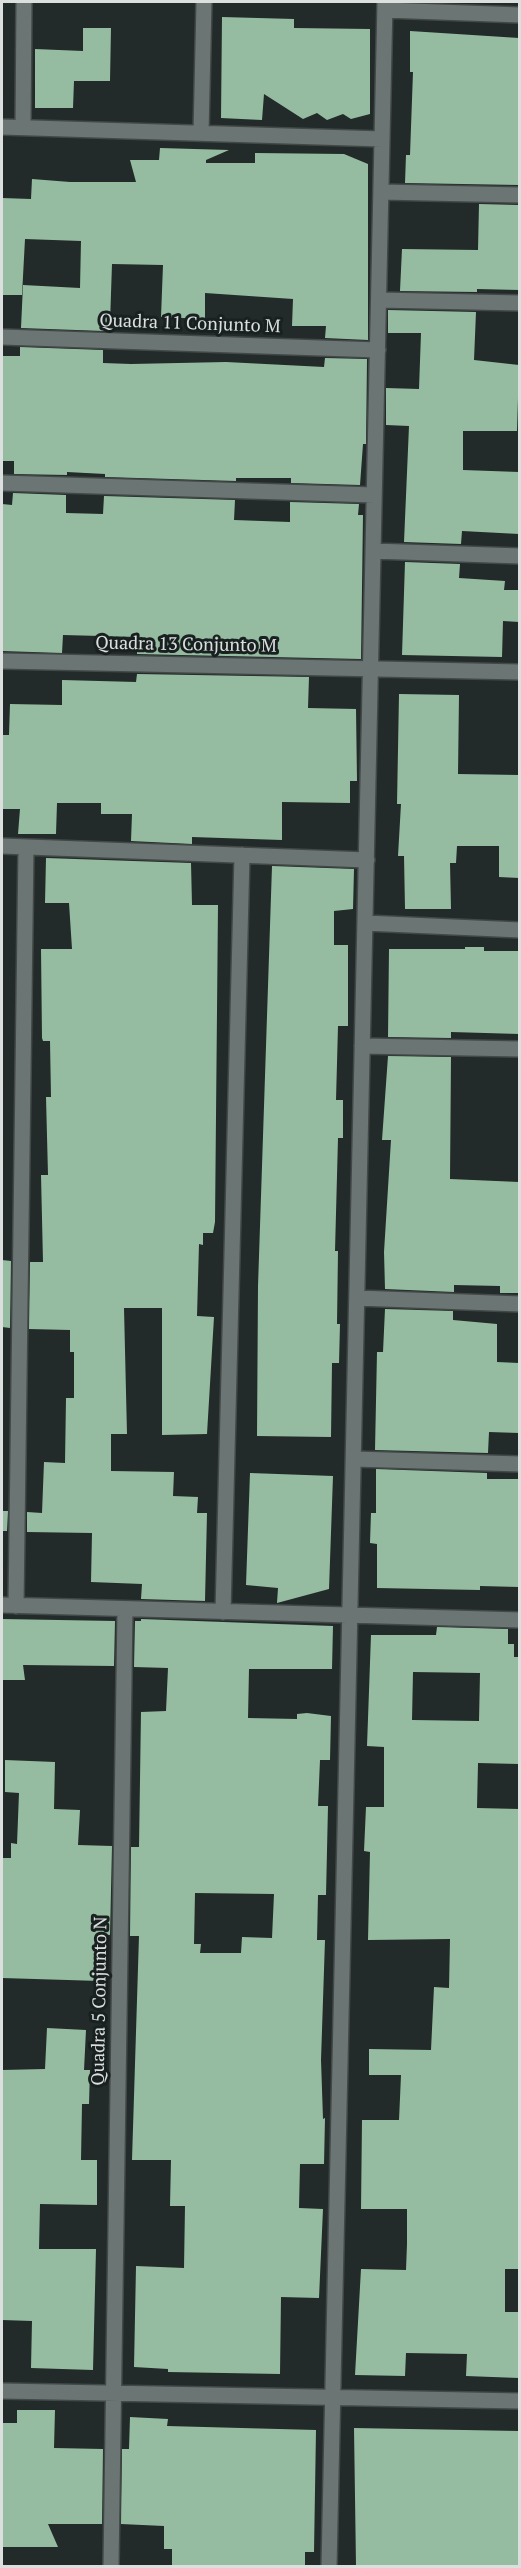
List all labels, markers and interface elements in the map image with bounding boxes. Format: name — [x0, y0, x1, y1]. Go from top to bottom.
street label: Quadra 11 Conjunto M — [99, 310, 281, 338]
street label: Quadra 13 Conjunto M — [95, 633, 277, 657]
street label: Quadra 5 Conjunto N — [88, 1916, 112, 2086]

